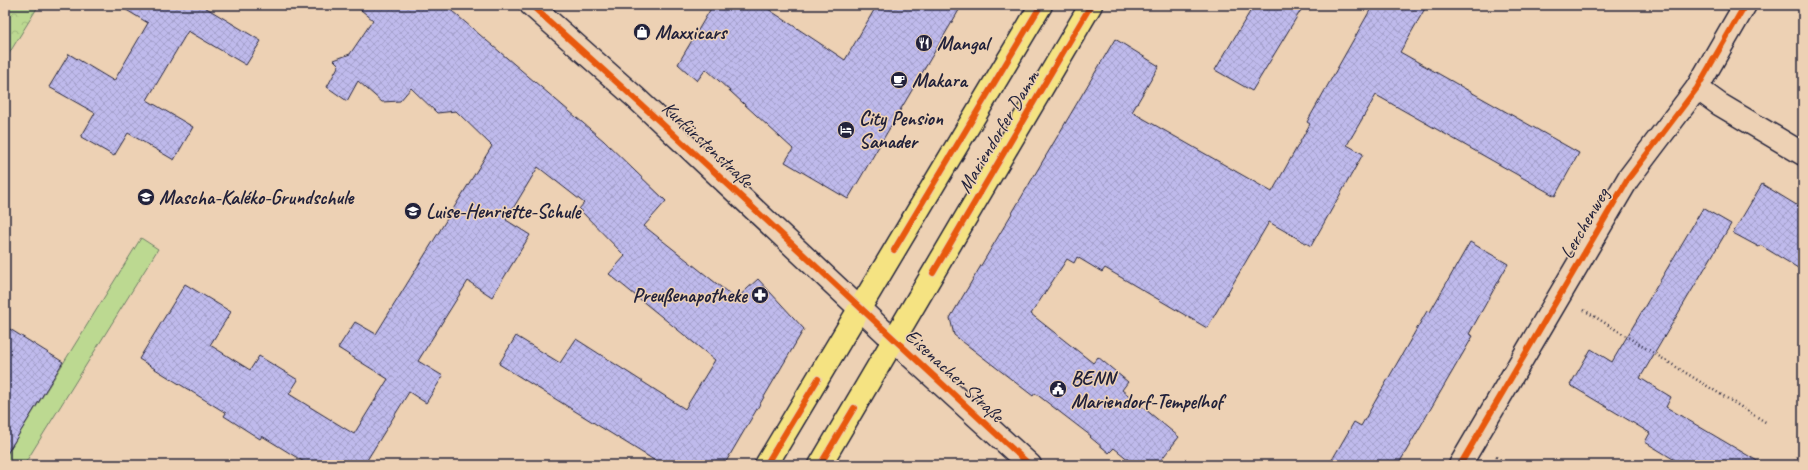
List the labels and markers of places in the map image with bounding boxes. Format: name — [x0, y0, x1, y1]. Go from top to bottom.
place label: Maxxicars — [655, 20, 728, 45]
shop icon: Maxxicars — [632, 22, 652, 42]
place label: Mangal — [937, 31, 992, 56]
restaurant icon: Mangal — [914, 33, 934, 53]
place label: Makara — [912, 68, 968, 93]
cafe icon: Makara — [889, 70, 909, 90]
place label: City Pension Sanader — [859, 106, 944, 154]
hotel icon: City Pension Sanader — [836, 120, 856, 140]
place label: Mascha-Kaléko-Grundschule — [159, 185, 355, 210]
school or university icon: Mascha-Kaléko-Grundschule — [136, 187, 156, 207]
place label: Luise-Henriette-Schule — [426, 199, 582, 224]
school or university icon: Luise-Henriette-Schule — [403, 201, 423, 221]
place label: Preußenapotheke — [633, 283, 748, 308]
pharmacy icon: Preußenapotheke — [750, 285, 770, 305]
place label: BENN Mariendorf-Tempelhof — [1071, 366, 1227, 414]
public building icon: BENN Mariendorf-Tempelhof — [1048, 379, 1068, 399]

